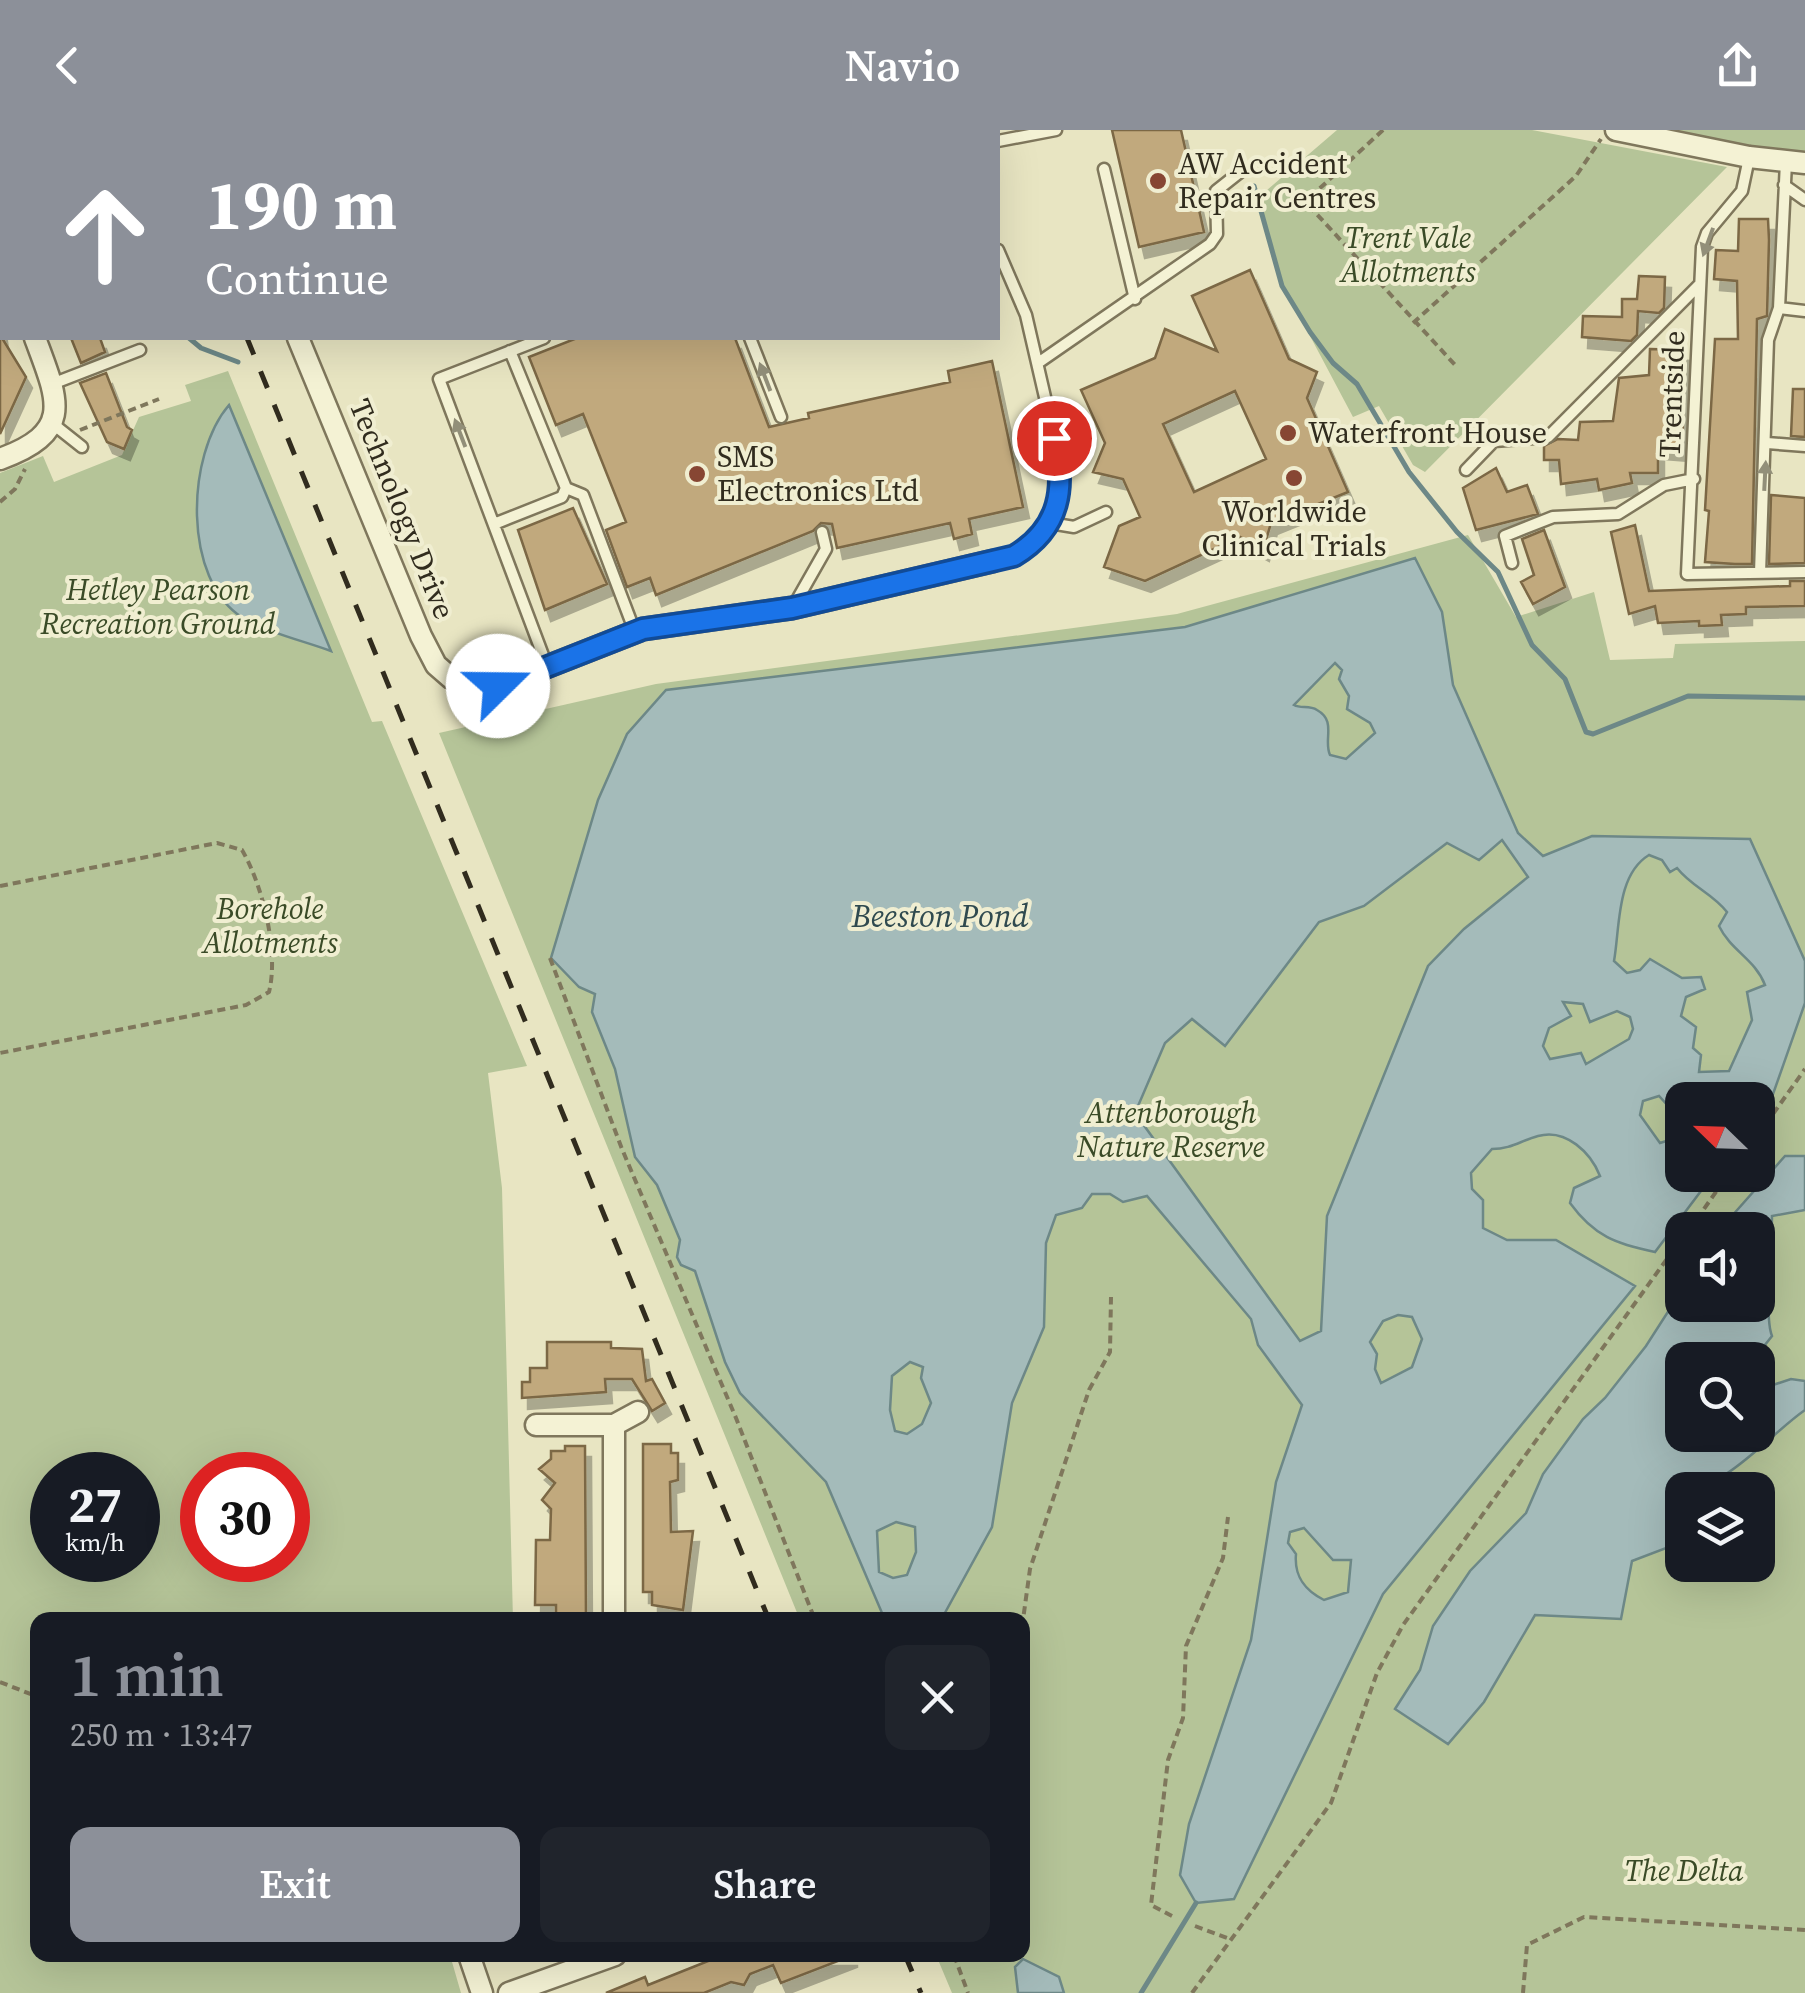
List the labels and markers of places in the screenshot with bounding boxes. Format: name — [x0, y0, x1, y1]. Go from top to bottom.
place label: AW Accident Repair Centres — [1178, 143, 1376, 218]
marker: AW Accident Repair Centres — [1147, 170, 1169, 192]
pin — [1012, 396, 1097, 481]
place label: Waterfront House — [1308, 412, 1547, 453]
marker: Waterfront House — [1277, 422, 1299, 444]
place label: SMS Electronics Ltd — [717, 436, 919, 511]
marker: SMS Electronics Ltd — [686, 463, 708, 485]
marker: Worldwide Clinical Trials — [1283, 467, 1305, 489]
place label: Worldwide Clinical Trials — [1201, 491, 1387, 566]

